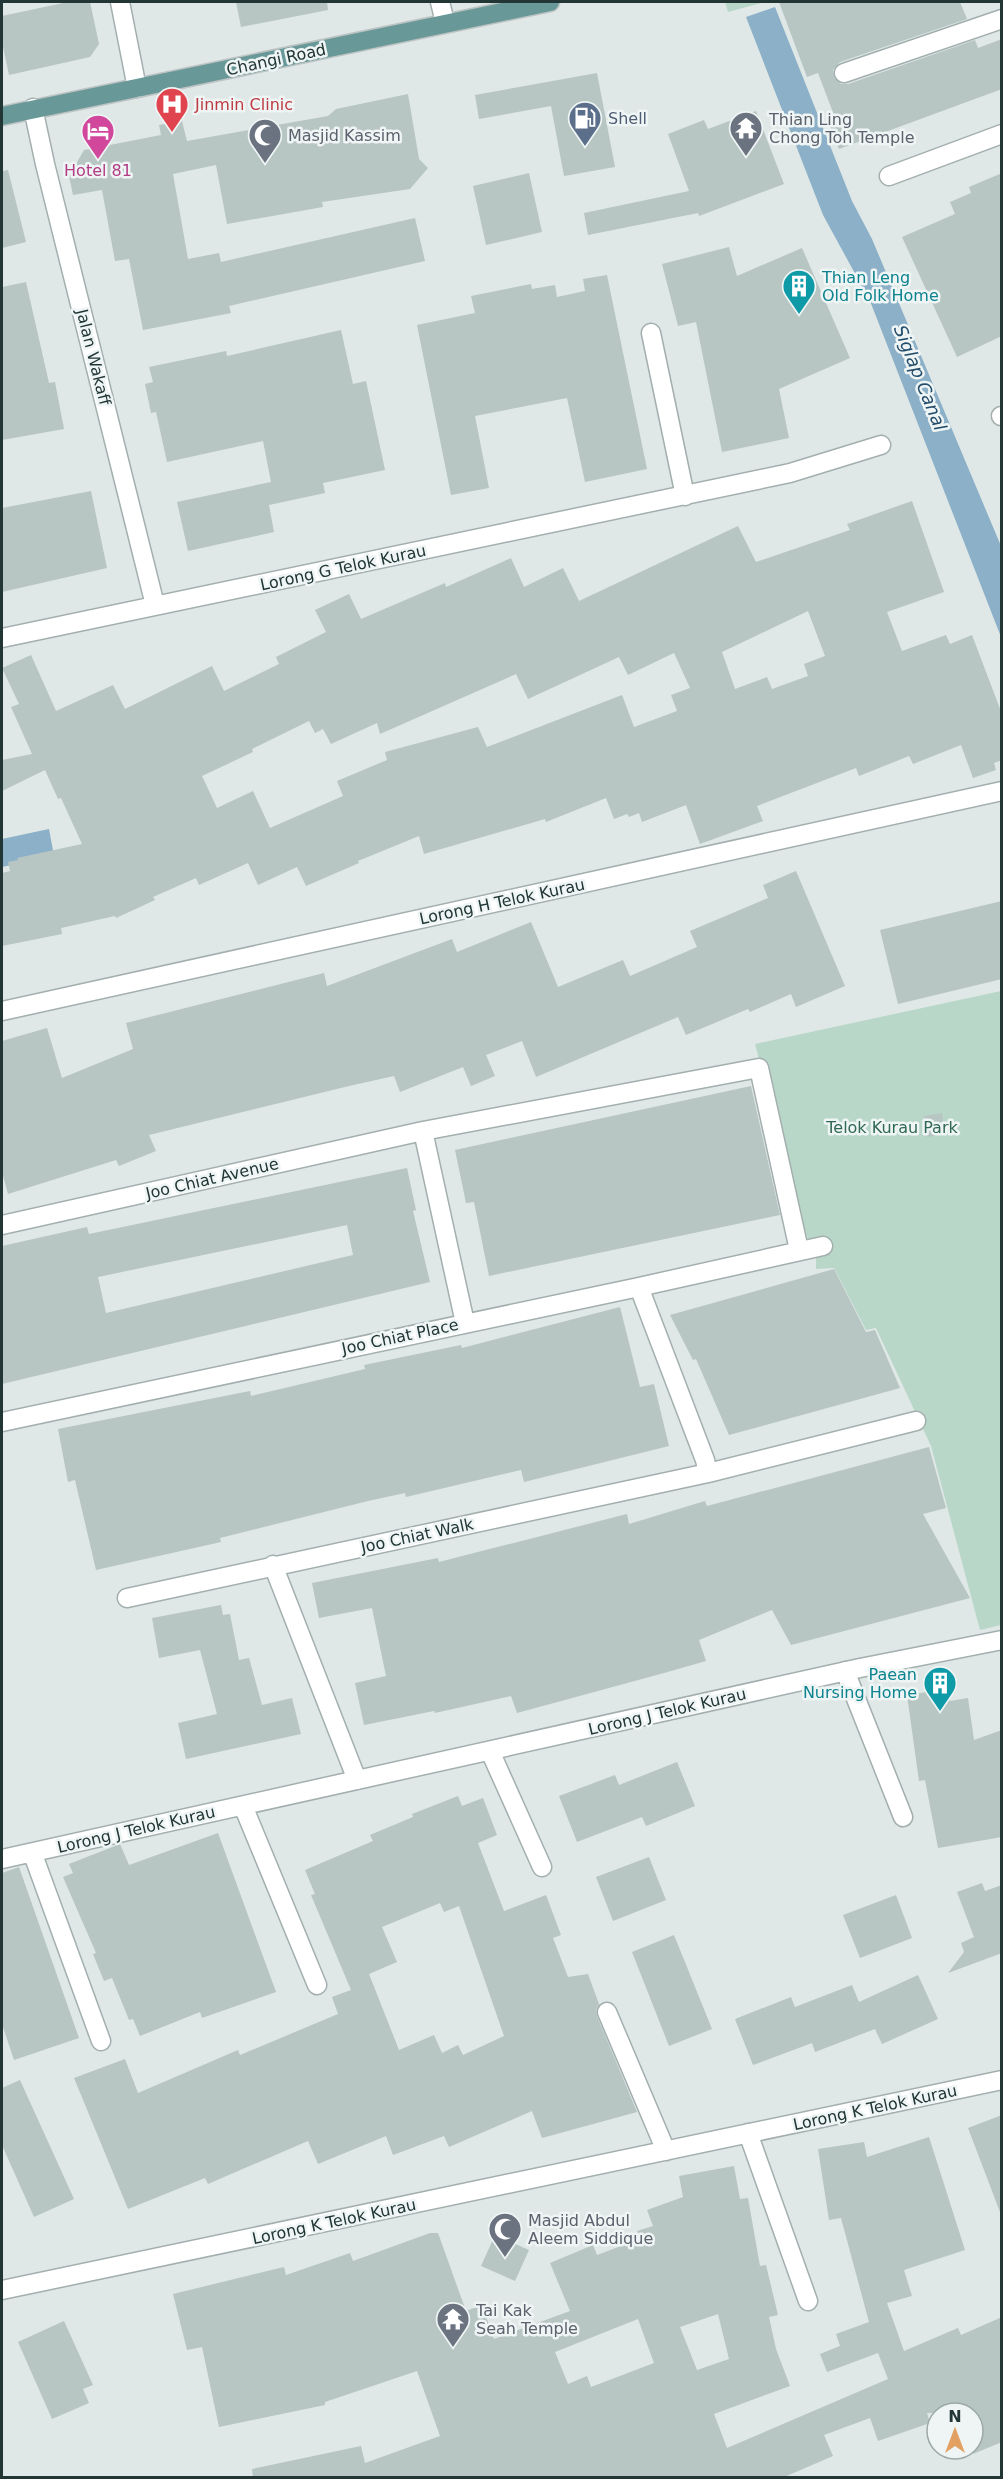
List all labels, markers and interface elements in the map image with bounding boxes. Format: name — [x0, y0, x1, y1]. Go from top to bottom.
street label: Changi Road — [225, 40, 328, 79]
hospital icon: Jinmin Clinic — [154, 86, 190, 133]
place label: Jinmin Clinic — [194, 95, 293, 114]
fuel station icon: Shell — [567, 100, 603, 147]
place label: Shell — [608, 109, 647, 128]
temple icon: Thian Ling Chong Toh Temple — [728, 110, 764, 157]
place label: Thian Ling Chong Toh Temple — [768, 110, 914, 147]
hotel icon: Hotel 81 — [80, 113, 116, 160]
mosque icon: Masjid Kassim — [247, 117, 283, 164]
place label: Masjid Kassim — [288, 126, 401, 145]
place label: Hotel 81 — [64, 161, 132, 180]
building icon: Thian Leng Old Folk Home — [781, 268, 817, 315]
place label: Thian Leng Old Folk Home — [821, 268, 939, 305]
street label: Jalan Wakaff — [72, 306, 115, 408]
water label: Siglap Canal — [890, 322, 951, 434]
street label: Lorong G Telok Kurau — [258, 541, 428, 594]
street label: Lorong H Telok Kurau — [418, 875, 587, 928]
park label: Telok Kurau Park — [825, 1118, 958, 1137]
street label: Joo Chiat Avenue — [143, 1154, 280, 1203]
street label: Joo Chiat Place — [339, 1315, 460, 1358]
street label: Joo Chiat Walk — [358, 1514, 476, 1557]
place label: Paean Nursing Home — [803, 1665, 917, 1702]
building icon: Paean Nursing Home — [922, 1665, 958, 1712]
street label: Lorong J Telok Kurau — [586, 1684, 748, 1739]
street label: Lorong J Telok Kurau — [55, 1802, 217, 1857]
street label: Lorong K Telok Kurau — [791, 2081, 959, 2134]
street label: Lorong K Telok Kurau — [250, 2195, 418, 2248]
mosque icon: Masjid Abdul Aleem Siddique — [487, 2211, 523, 2258]
place label: Masjid Abdul Aleem Siddique — [528, 2211, 653, 2248]
temple icon: Tai Kak Seah Temple — [435, 2301, 471, 2348]
place label: Tai Kak Seah Temple — [475, 2301, 578, 2338]
north arrow — [925, 2401, 985, 2461]
text: N — [948, 2407, 962, 2426]

